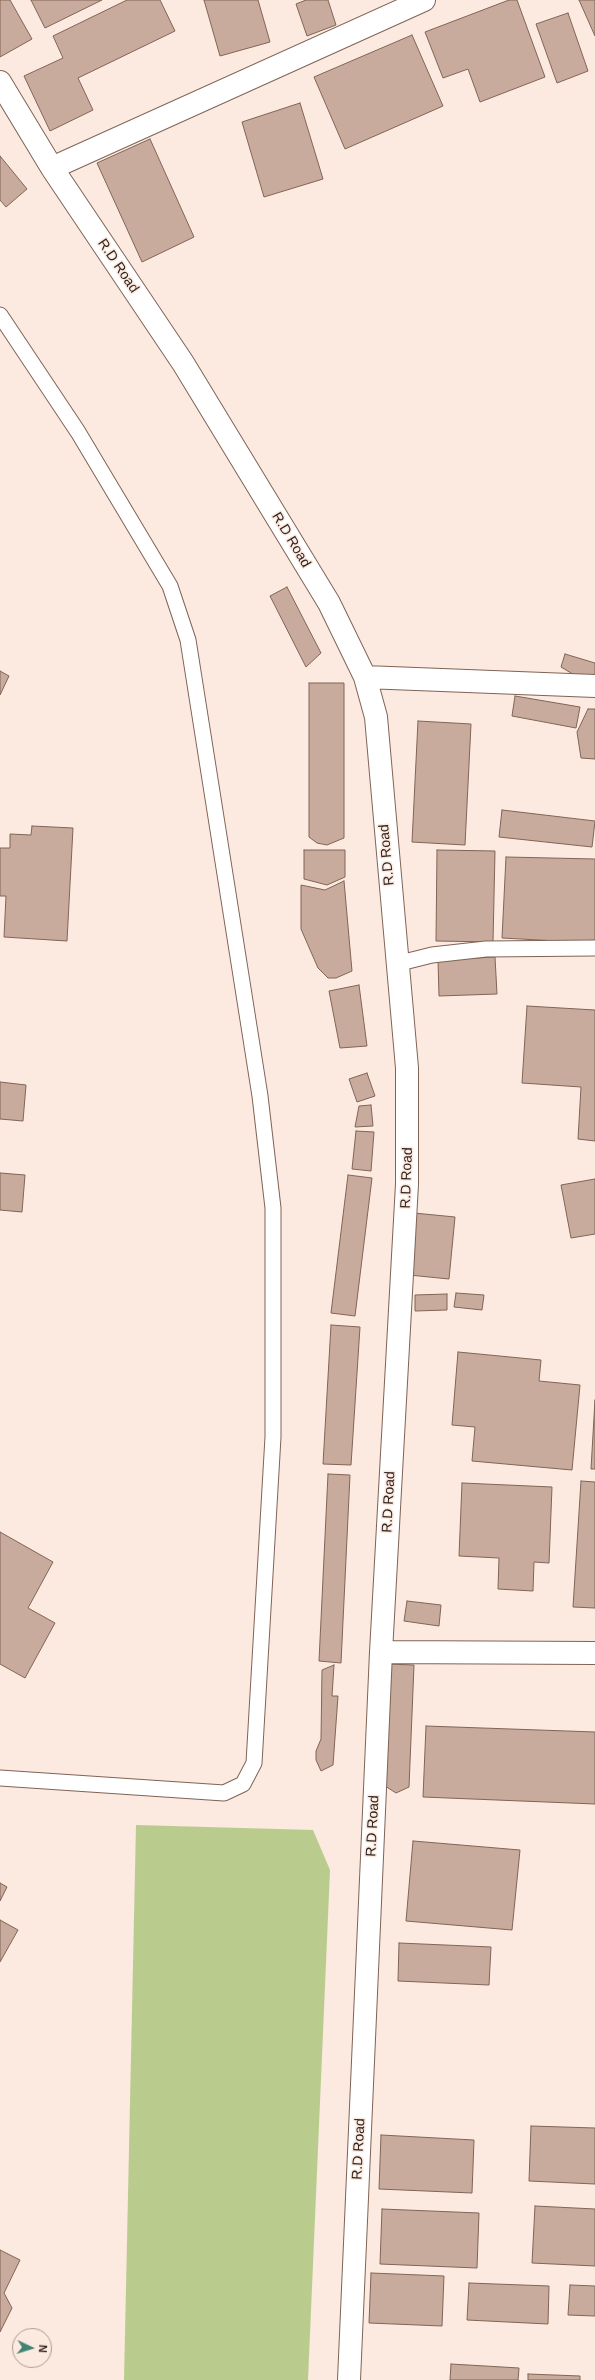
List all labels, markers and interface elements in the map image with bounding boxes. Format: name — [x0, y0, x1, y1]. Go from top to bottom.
street label: R.D Road — [94, 236, 142, 296]
street label: R.D Road — [268, 509, 314, 571]
street label: R.D Road — [376, 824, 398, 886]
street label: R.D Road — [398, 1147, 416, 1209]
street label: R.D Road — [379, 1471, 399, 1533]
street label: R.D Road — [363, 1795, 383, 1857]
street label: R.D Road — [349, 2118, 369, 2180]
north arrow — [12, 2328, 52, 2368]
text: N — [37, 2344, 49, 2353]

